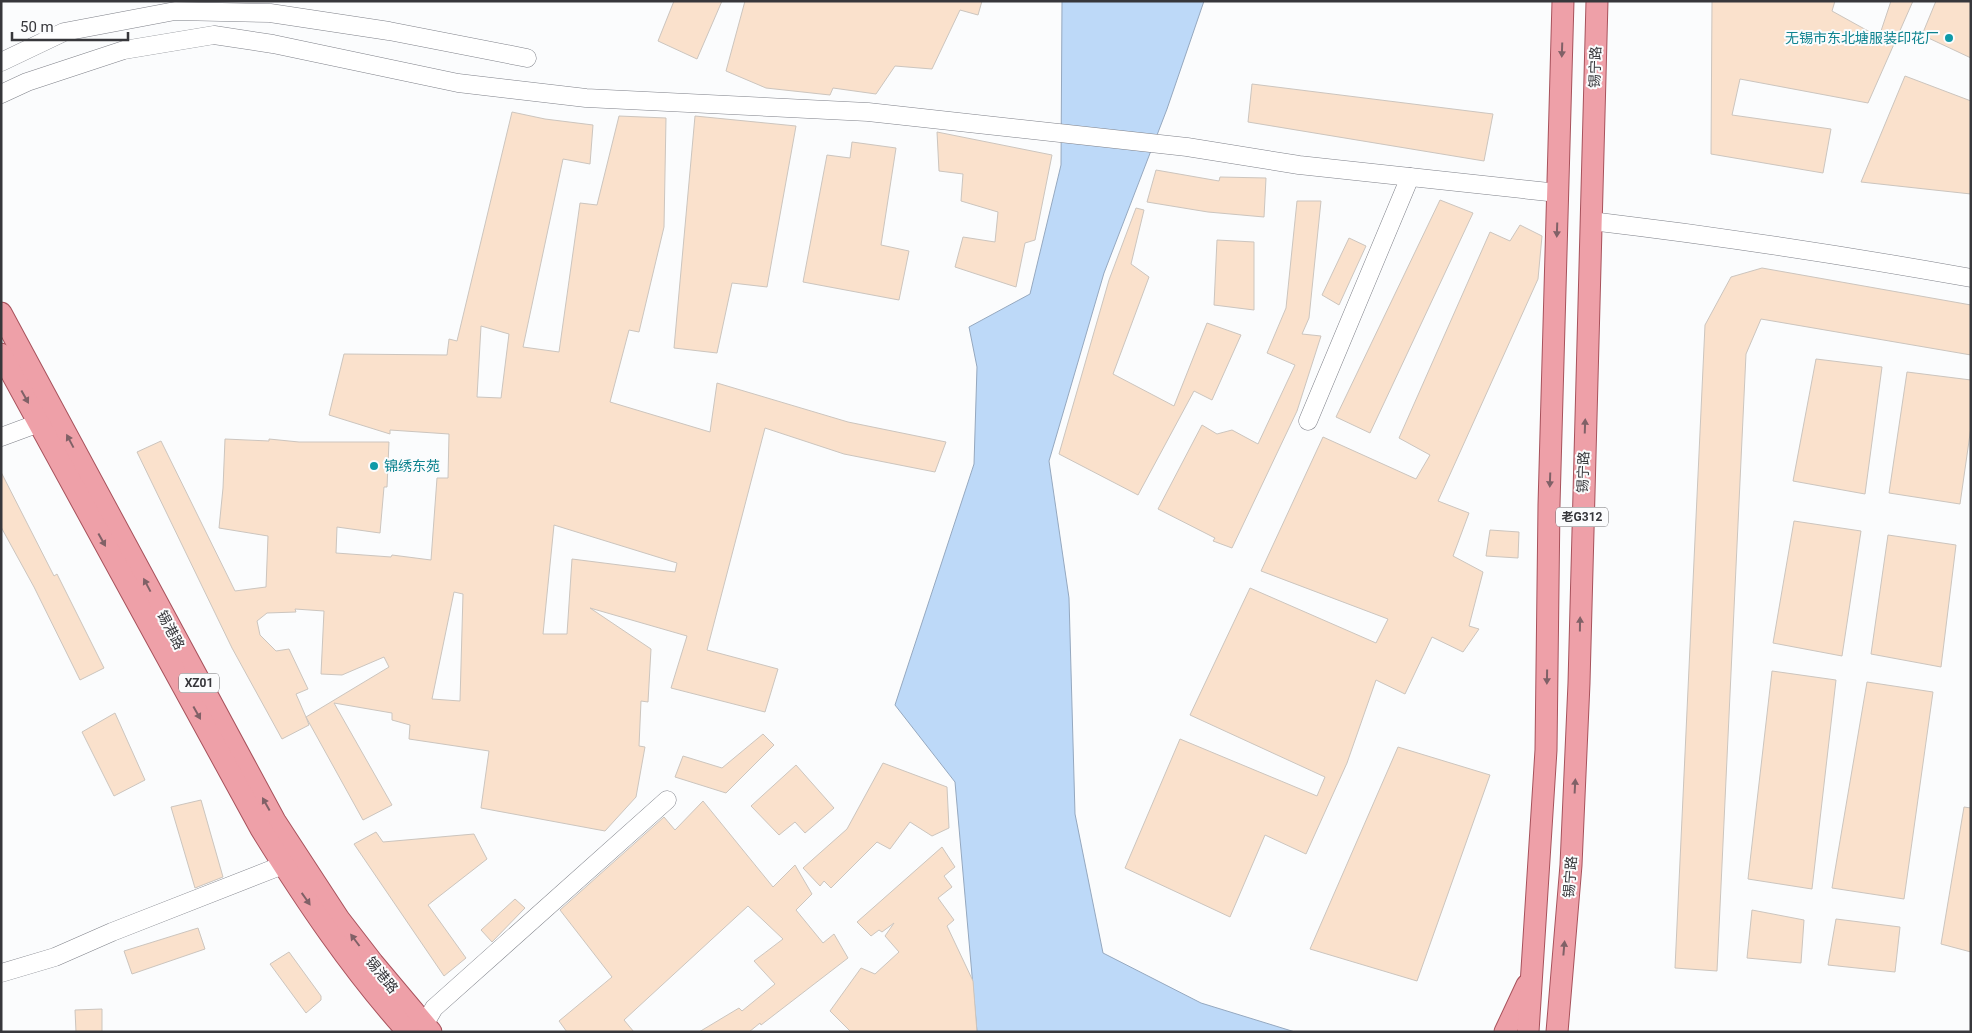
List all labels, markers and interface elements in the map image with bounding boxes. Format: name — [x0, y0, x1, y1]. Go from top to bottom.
scale bar — [12, 10, 129, 42]
text: 50 m — [20, 18, 54, 36]
place label: 无锡市东北塘服装印花厂 — [1785, 30, 1939, 46]
marker: 无锡市东北塘服装印花厂 — [1943, 32, 1955, 44]
one-way arrow — [1558, 42, 1566, 58]
street label: 锡宁路 — [1586, 46, 1604, 88]
one-way arrow — [1552, 222, 1560, 238]
one-way arrow — [20, 391, 29, 404]
one-way arrow — [1581, 418, 1589, 434]
one-way arrow — [66, 434, 74, 449]
street label: 锡宁路 — [1574, 451, 1592, 493]
place label: 锦绣东苑 — [384, 458, 440, 474]
marker: 锦绣东苑 — [368, 460, 380, 472]
one-way arrow — [1545, 472, 1553, 488]
road number: 老G312 — [1556, 508, 1608, 526]
one-way arrow — [98, 533, 107, 547]
one-way arrow — [143, 577, 151, 592]
street label: 锡港路 — [154, 608, 188, 652]
one-way arrow — [1577, 616, 1585, 632]
one-way arrow — [1543, 670, 1551, 686]
road number: XZ01 — [179, 674, 219, 692]
one-way arrow — [193, 706, 201, 721]
one-way arrow — [1571, 778, 1579, 794]
one-way arrow — [262, 797, 270, 812]
street label: 锡宁路 — [1561, 855, 1579, 899]
one-way arrow — [301, 892, 311, 906]
one-way arrow — [350, 933, 360, 947]
one-way arrow — [1560, 940, 1568, 956]
street label: 锡港路 — [363, 954, 401, 996]

